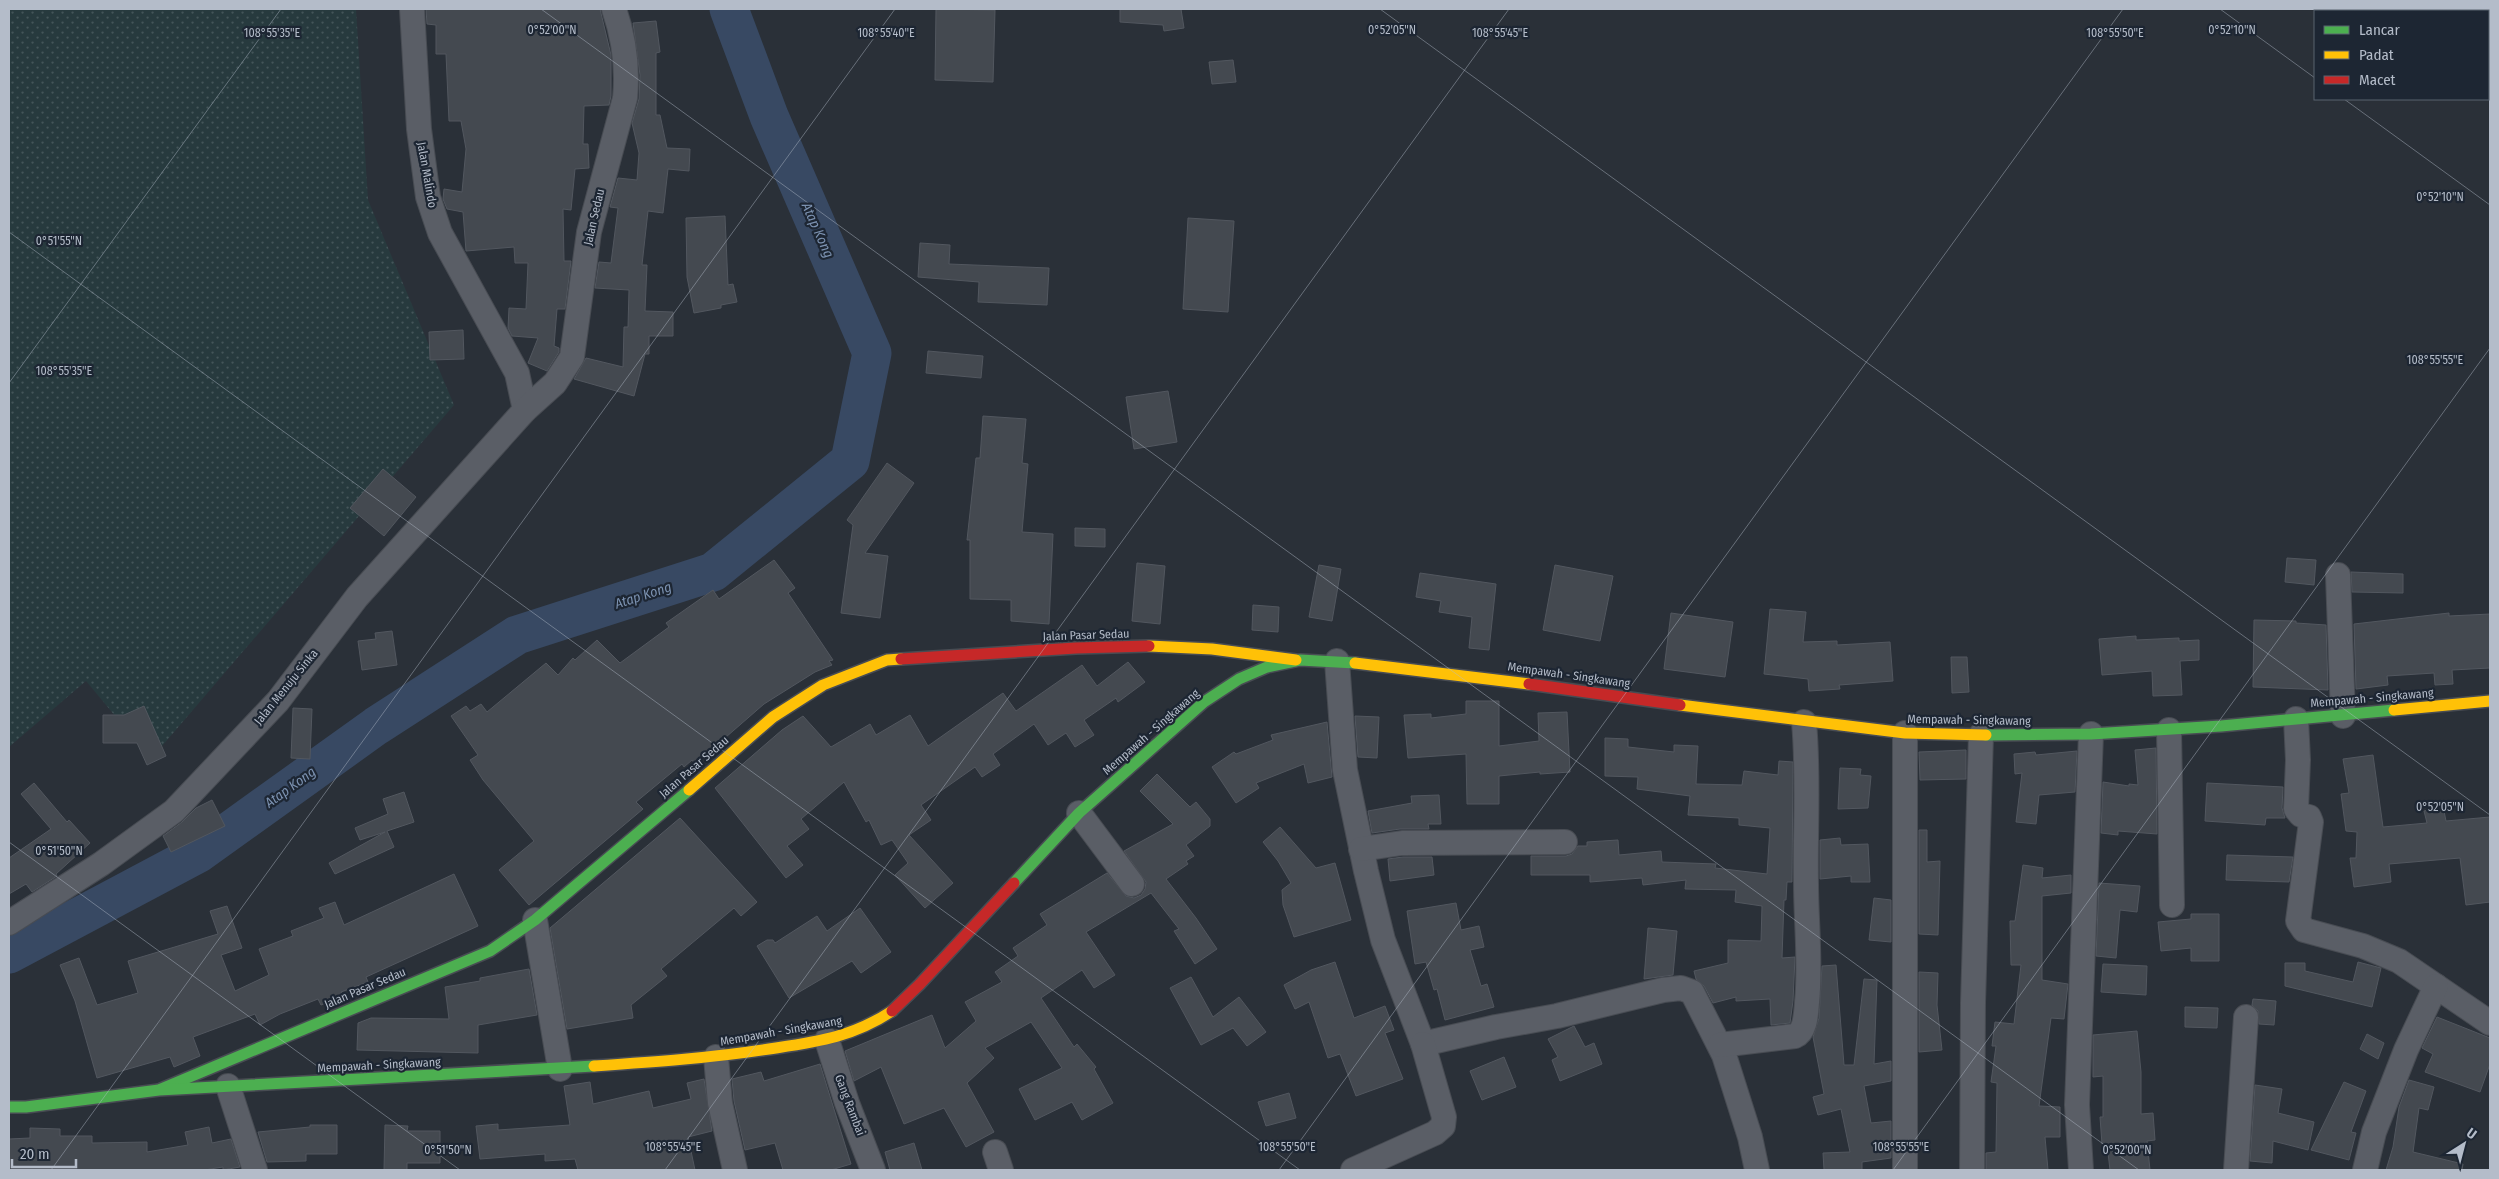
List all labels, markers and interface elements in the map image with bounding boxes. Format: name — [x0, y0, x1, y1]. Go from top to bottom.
legend — [2314, 10, 2489, 100]
text: Lancar — [2359, 21, 2400, 39]
text: 0°52'00"N — [527, 23, 577, 37]
text: 0°52'05"N — [1368, 23, 1416, 37]
text: 0°52'10"N — [2208, 23, 2256, 37]
text: 108°55'35"E — [244, 26, 301, 40]
text: 108°55'40"E — [857, 26, 915, 40]
text: 108°55'45"E — [1472, 26, 1528, 40]
text: 108°55'50"E — [2086, 26, 2144, 40]
text: Padat — [2359, 46, 2394, 64]
text: Macet — [2359, 71, 2396, 89]
street label: Jalan Malindo — [414, 141, 440, 209]
street label: Jalan Sedau — [581, 187, 607, 247]
text: 0°52'10"N — [2416, 190, 2464, 204]
water label: Atap Kong — [797, 199, 837, 260]
text: 0°51'55"N — [36, 234, 82, 248]
text: 108°55'55"E — [2407, 353, 2464, 367]
text: 108°55'35"E — [36, 364, 93, 378]
water label: Atap Kong — [612, 578, 674, 613]
street label: Jalan Pasar Sedau — [1042, 626, 1130, 644]
street label: Jalan Menuju Sinka — [251, 646, 321, 728]
street label: Mempawah - Singkawang — [1507, 659, 1631, 691]
street label: Mempawah - Singkawang — [1100, 686, 1202, 778]
street label: Mempawah - Singkawang — [2310, 686, 2434, 710]
street label: Mempawah - Singkawang — [1907, 712, 2031, 728]
street label: Jalan Pasar Sedau — [657, 733, 731, 801]
water label: Atap Kong — [261, 763, 319, 812]
text: 0°52'05"N — [2416, 800, 2464, 814]
text: 0°51'50"N — [35, 844, 83, 858]
street label: Jalan Pasar Sedau — [322, 965, 408, 1011]
street label: Mempawah - Singkawang — [719, 1013, 843, 1049]
street label: Mempawah - Singkawang — [317, 1055, 441, 1075]
street label: Gang Rambai — [832, 1073, 868, 1137]
north arrow — [2439, 1119, 2489, 1169]
text: U — [2463, 1125, 2480, 1143]
scale bar — [12, 1136, 76, 1168]
text: 108°55'45"E — [645, 1140, 701, 1154]
text: 108°55'50"E — [1258, 1140, 1316, 1154]
text: 108°55'55"E — [1873, 1140, 1930, 1154]
text: 0°51'50"N — [424, 1143, 472, 1157]
text: 0°52'00"N — [2102, 1143, 2152, 1157]
text: 20 m — [20, 1145, 50, 1163]

